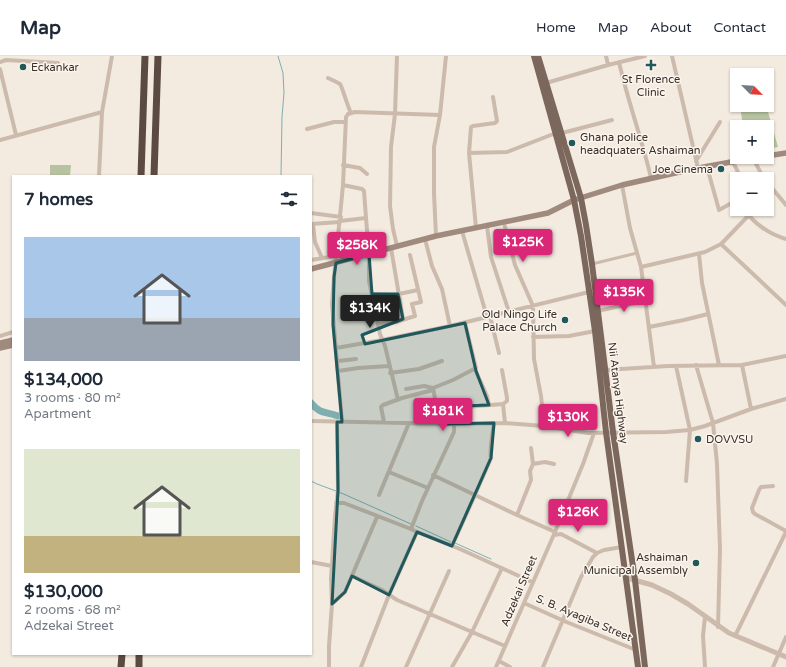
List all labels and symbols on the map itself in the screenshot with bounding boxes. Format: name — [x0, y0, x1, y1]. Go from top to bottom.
marker: St Florence Clinic — [645, 59, 657, 71]
place label: Eckankar — [31, 61, 80, 74]
marker: Eckankar — [18, 62, 28, 72]
north arrow — [730, 68, 774, 112]
place label: St Florence Clinic — [622, 73, 680, 99]
place label: Ghana police headquaters Ashaiman — [580, 131, 701, 157]
marker: Ghana police headquaters Ashaiman — [567, 138, 577, 148]
place label: Joe Cinema — [653, 163, 713, 176]
marker: Joe Cinema — [716, 164, 726, 174]
pin: $125K — [495, 229, 551, 263]
pin: $258K — [329, 232, 385, 266]
pin: $135K — [596, 279, 652, 313]
pin: $134K — [342, 295, 398, 329]
place label: Old Ningo Life Palace Church — [482, 308, 557, 334]
marker: Old Ningo Life Palace Church — [560, 315, 570, 325]
street label: Nii Atanya Highway — [605, 342, 631, 444]
pin: $181K — [415, 398, 471, 432]
pin: $130K — [540, 404, 596, 438]
place label: DOVVSU — [706, 433, 753, 446]
marker: DOVVSU — [693, 434, 703, 444]
pin: $126K — [550, 499, 606, 533]
place label: Ashaiman Municipal Assembly — [583, 551, 688, 577]
street label: Adzekai Street — [498, 554, 540, 628]
marker: Ashaiman Municipal Assembly — [691, 558, 701, 568]
street label: S. B. Ayagiba Street — [534, 592, 634, 644]

